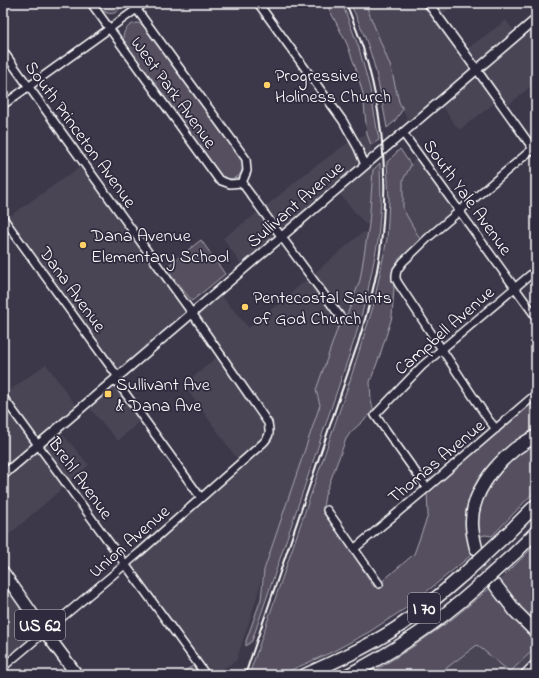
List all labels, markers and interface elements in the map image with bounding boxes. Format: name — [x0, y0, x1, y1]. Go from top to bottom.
street label: West Park Avenue — [123, 32, 222, 155]
street label: South Princeton Avenue — [17, 56, 142, 215]
place label: Progressive Holiness Church — [275, 64, 391, 111]
marker: Progressive Holiness Church — [262, 80, 272, 90]
street label: South Yale Avenue — [415, 135, 518, 262]
street label: Sullivant Avenue — [242, 155, 351, 255]
place label: Dana Avenue Elementary School — [90, 224, 229, 271]
marker: Dana Avenue Elementary School — [78, 240, 88, 250]
street label: Dana Avenue — [31, 241, 112, 339]
street label: Campbell Avenue — [390, 280, 502, 382]
place label: Pentecostal Saints of God Church — [253, 286, 392, 333]
marker: Pentecostal Saints of God Church — [240, 302, 250, 312]
place label: Sullivant Ave & Dana Ave — [116, 373, 211, 420]
marker: Sullivant Ave & Dana Ave — [103, 389, 113, 399]
street label: Thomas Avenue — [383, 414, 492, 511]
street label: Brehl Avenue — [40, 432, 119, 526]
street label: Union Avenue — [84, 499, 177, 585]
road number: I 70 — [408, 593, 440, 623]
road number: US 62 — [15, 610, 65, 640]

